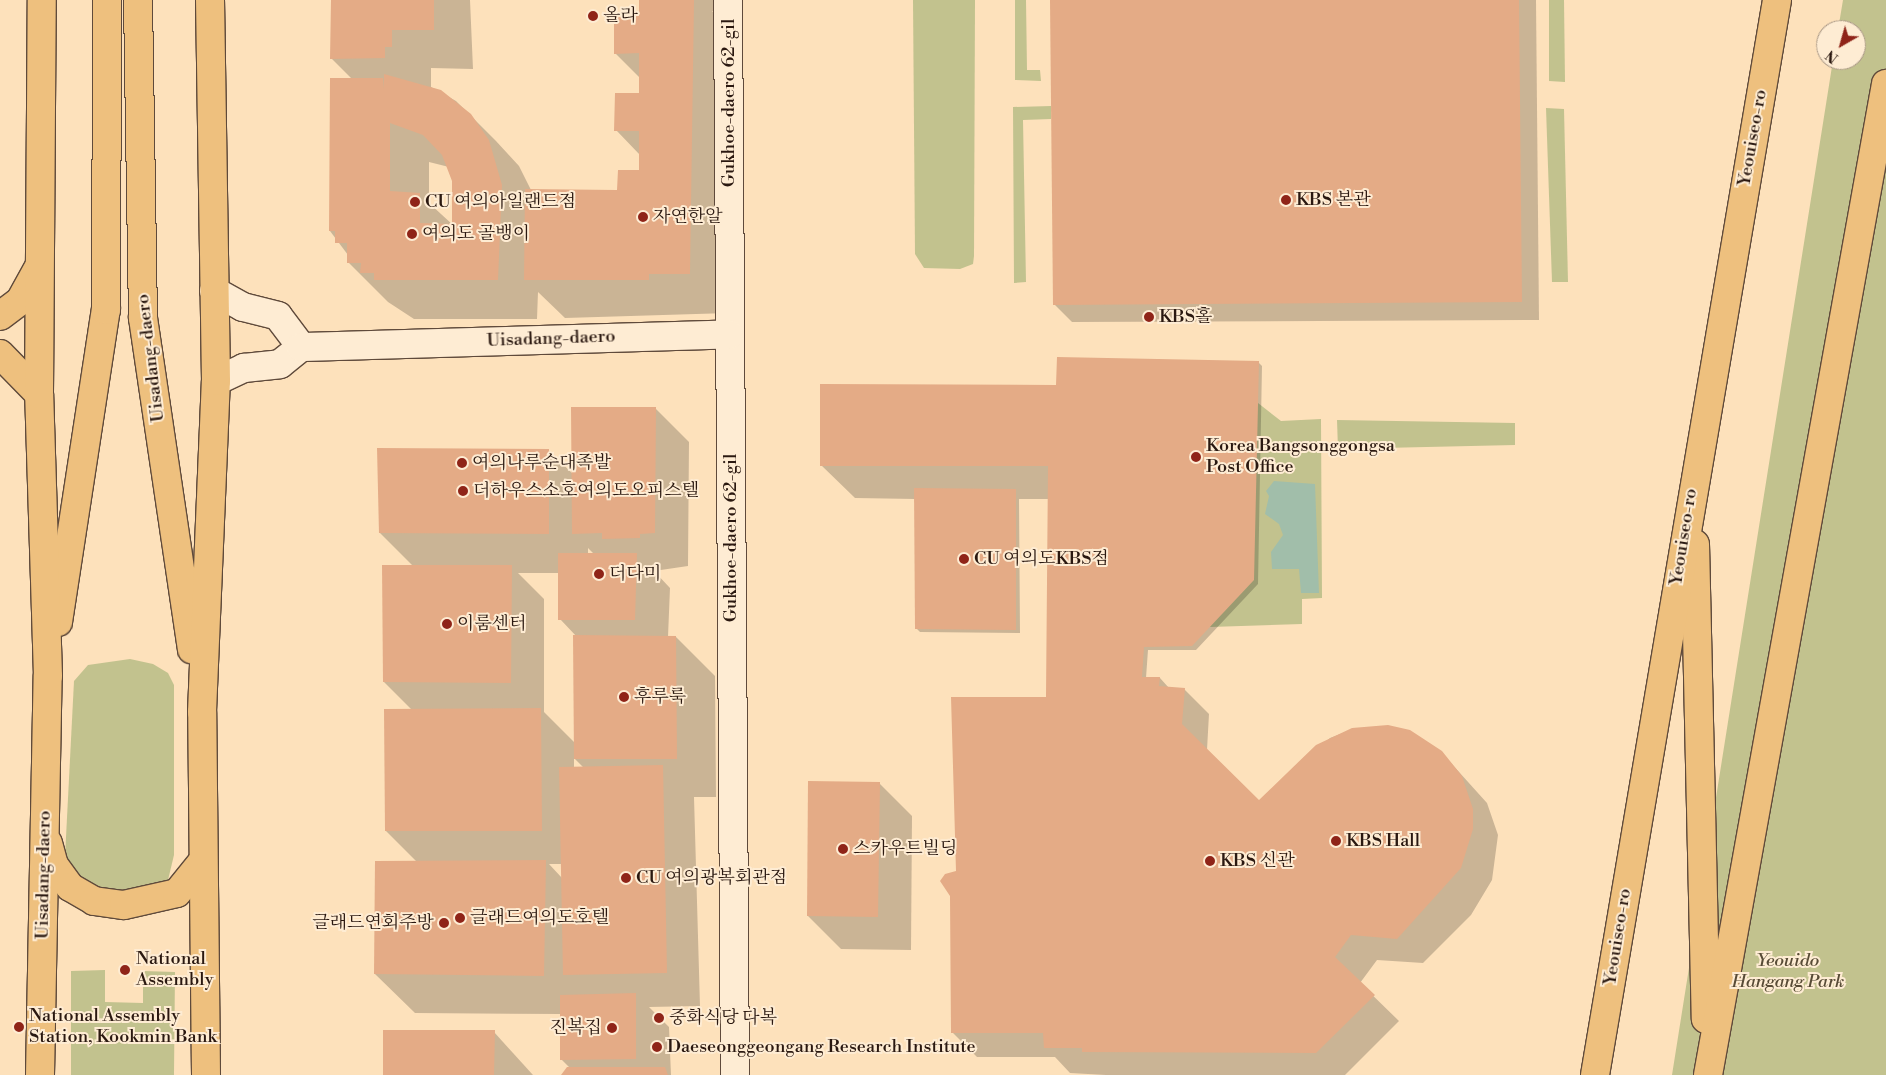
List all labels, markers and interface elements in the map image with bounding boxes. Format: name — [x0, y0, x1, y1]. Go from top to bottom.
place label: 올라 — [603, 5, 638, 27]
marker: 올라 — [587, 10, 599, 22]
street label: Gukhoe-daero 62-gil — [718, 19, 740, 187]
north arrow — [1816, 20, 1866, 70]
text: N — [1822, 46, 1842, 67]
street label: Yeouiseo-ro — [1734, 88, 1772, 188]
place label: KBS 본관 — [1296, 189, 1371, 211]
place label: CU 여의아일랜드점 — [425, 191, 576, 213]
marker: KBS 본관 — [1280, 194, 1292, 206]
marker: CU 여의아일랜드점 — [409, 196, 421, 208]
place label: 자연한알 — [653, 206, 723, 228]
marker: 자연한알 — [637, 211, 649, 223]
place label: 여의도 골뱅이 — [422, 223, 530, 245]
marker: 여의도 골뱅이 — [406, 228, 418, 240]
street label: Uisadang-daero — [132, 293, 170, 423]
place label: KBS홀 — [1159, 306, 1212, 328]
marker: KBS홀 — [1143, 311, 1155, 323]
street label: Uisadang-daero — [486, 326, 616, 352]
place label: Korea Bangsonggongsa Post Office — [1206, 436, 1395, 478]
marker: Korea Bangsonggongsa Post Office — [1190, 451, 1202, 463]
place label: 여의나루순대족발 — [472, 452, 611, 474]
street label: Gukhoe-daero 62-gil — [720, 454, 742, 622]
marker: 여의나루순대족발 — [456, 457, 468, 469]
place label: 더하우스소호여의도오피스텔 — [473, 480, 699, 502]
marker: 더하우스소호여의도오피스텔 — [457, 485, 469, 497]
street label: Yeouiseo-ro — [1666, 487, 1702, 587]
place label: CU 여의도KBS점 — [974, 548, 1109, 570]
marker: CU 여의도KBS점 — [958, 553, 970, 565]
place label: 더다미 — [609, 563, 661, 585]
marker: 더다미 — [593, 568, 605, 580]
place label: 이룸센터 — [457, 613, 527, 635]
marker: 이룸센터 — [441, 618, 453, 630]
place label: 후루룩 — [634, 686, 686, 708]
marker: 후루룩 — [618, 691, 630, 703]
street label: Uisadang-daero — [32, 810, 56, 940]
place label: KBS Hall — [1346, 830, 1420, 852]
marker: KBS Hall — [1330, 835, 1342, 847]
place label: 스카우트빌딩 — [853, 838, 957, 860]
marker: 스카우트빌딩 — [837, 843, 849, 855]
place label: KBS 신관 — [1220, 850, 1295, 872]
marker: KBS 신관 — [1204, 855, 1216, 867]
place label: CU 여의광복회관점 — [636, 867, 787, 889]
marker: CU 여의광복회관점 — [620, 872, 632, 884]
street label: Yeouiseo-ro — [1600, 887, 1636, 987]
place label: 글래드여의도호텔 — [470, 907, 609, 929]
place label: 글래드연회주방 — [312, 912, 434, 934]
marker: 글래드여의도호텔 — [454, 912, 466, 924]
marker: 글래드연회주방 — [438, 917, 450, 929]
place label: National Assembly — [136, 949, 213, 992]
park label: Yeouido Hangang Park — [1732, 951, 1844, 994]
marker: National Assembly — [118, 963, 132, 977]
place label: National Assembly Station, Kookmin Bank — [29, 1006, 217, 1048]
place label: 중화식당 다복 — [669, 1007, 777, 1029]
marker: 중화식당 다복 — [653, 1012, 665, 1024]
place label: 진복집 — [550, 1017, 602, 1039]
marker: National Assembly Station, Kookmin Bank — [13, 1021, 25, 1033]
marker: 진복집 — [606, 1022, 618, 1034]
place label: Daeseonggeongang Research Institute — [667, 1036, 976, 1058]
marker: Daeseonggeongang Research Institute — [651, 1041, 663, 1053]

